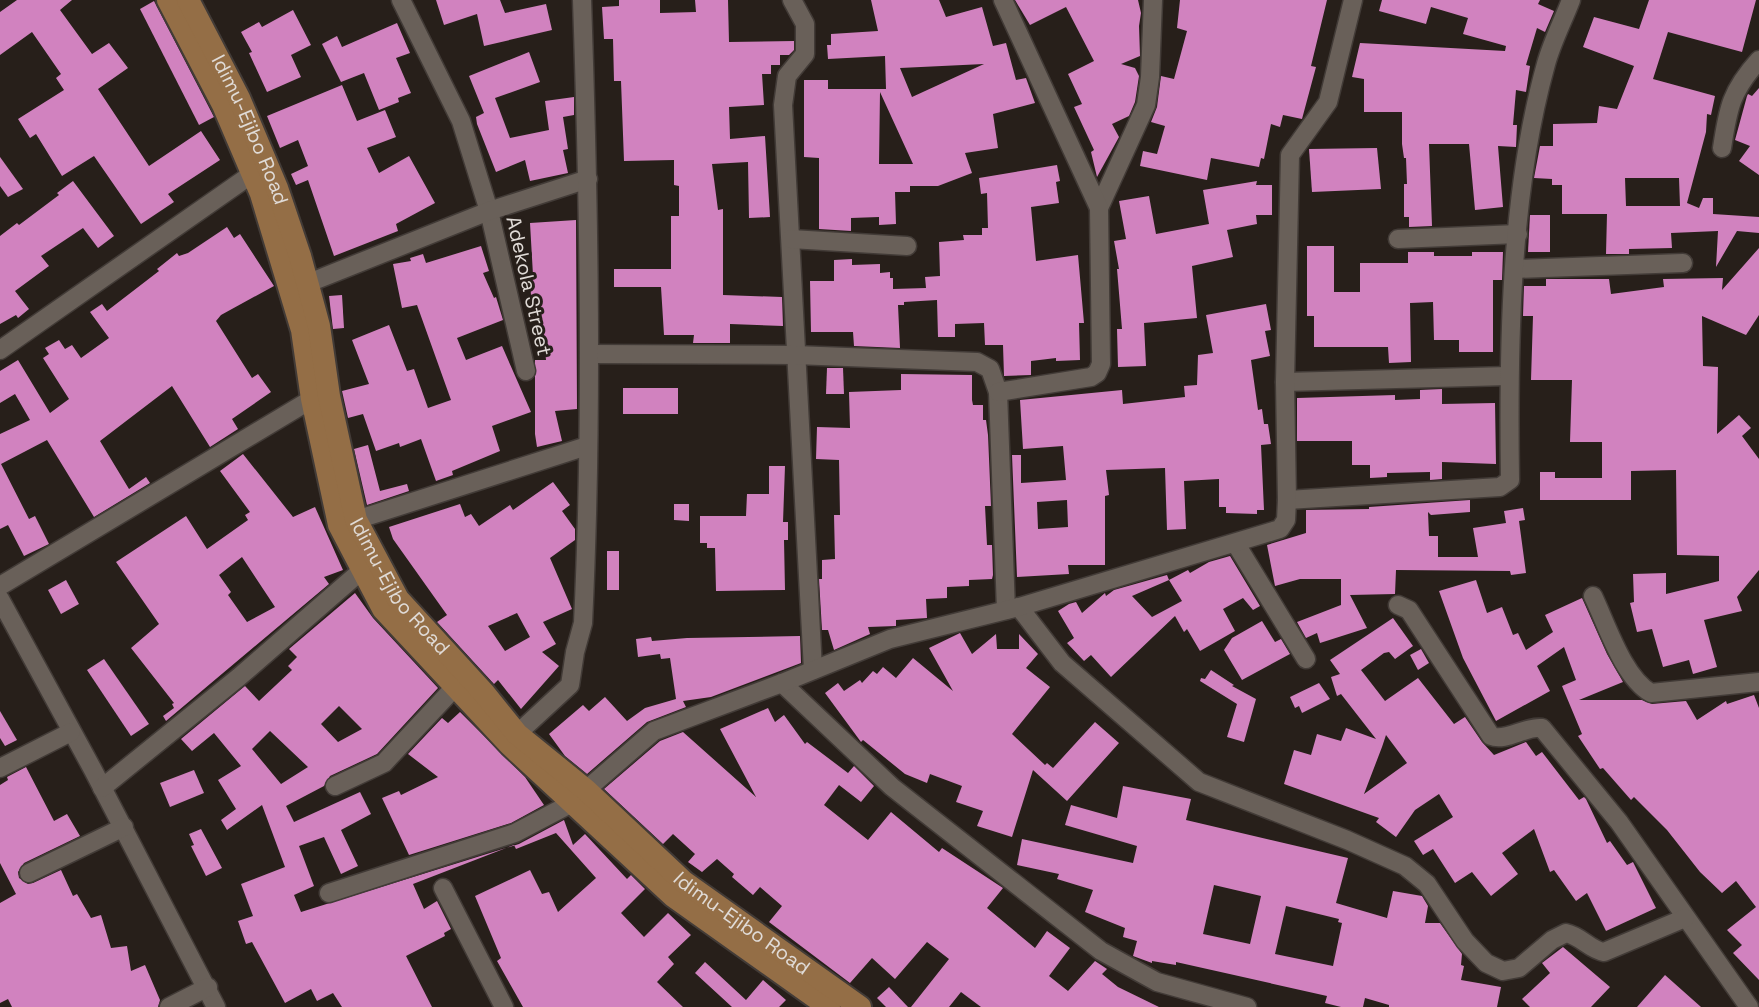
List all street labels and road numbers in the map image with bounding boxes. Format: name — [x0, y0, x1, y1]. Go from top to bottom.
street label: Idimu-Ejibo Road — [206, 50, 295, 208]
street label: Adekola Street — [500, 214, 558, 358]
street label: Idimu-Ejibo Road — [344, 513, 456, 660]
street label: Idimu-Ejibo Road — [668, 866, 815, 981]

